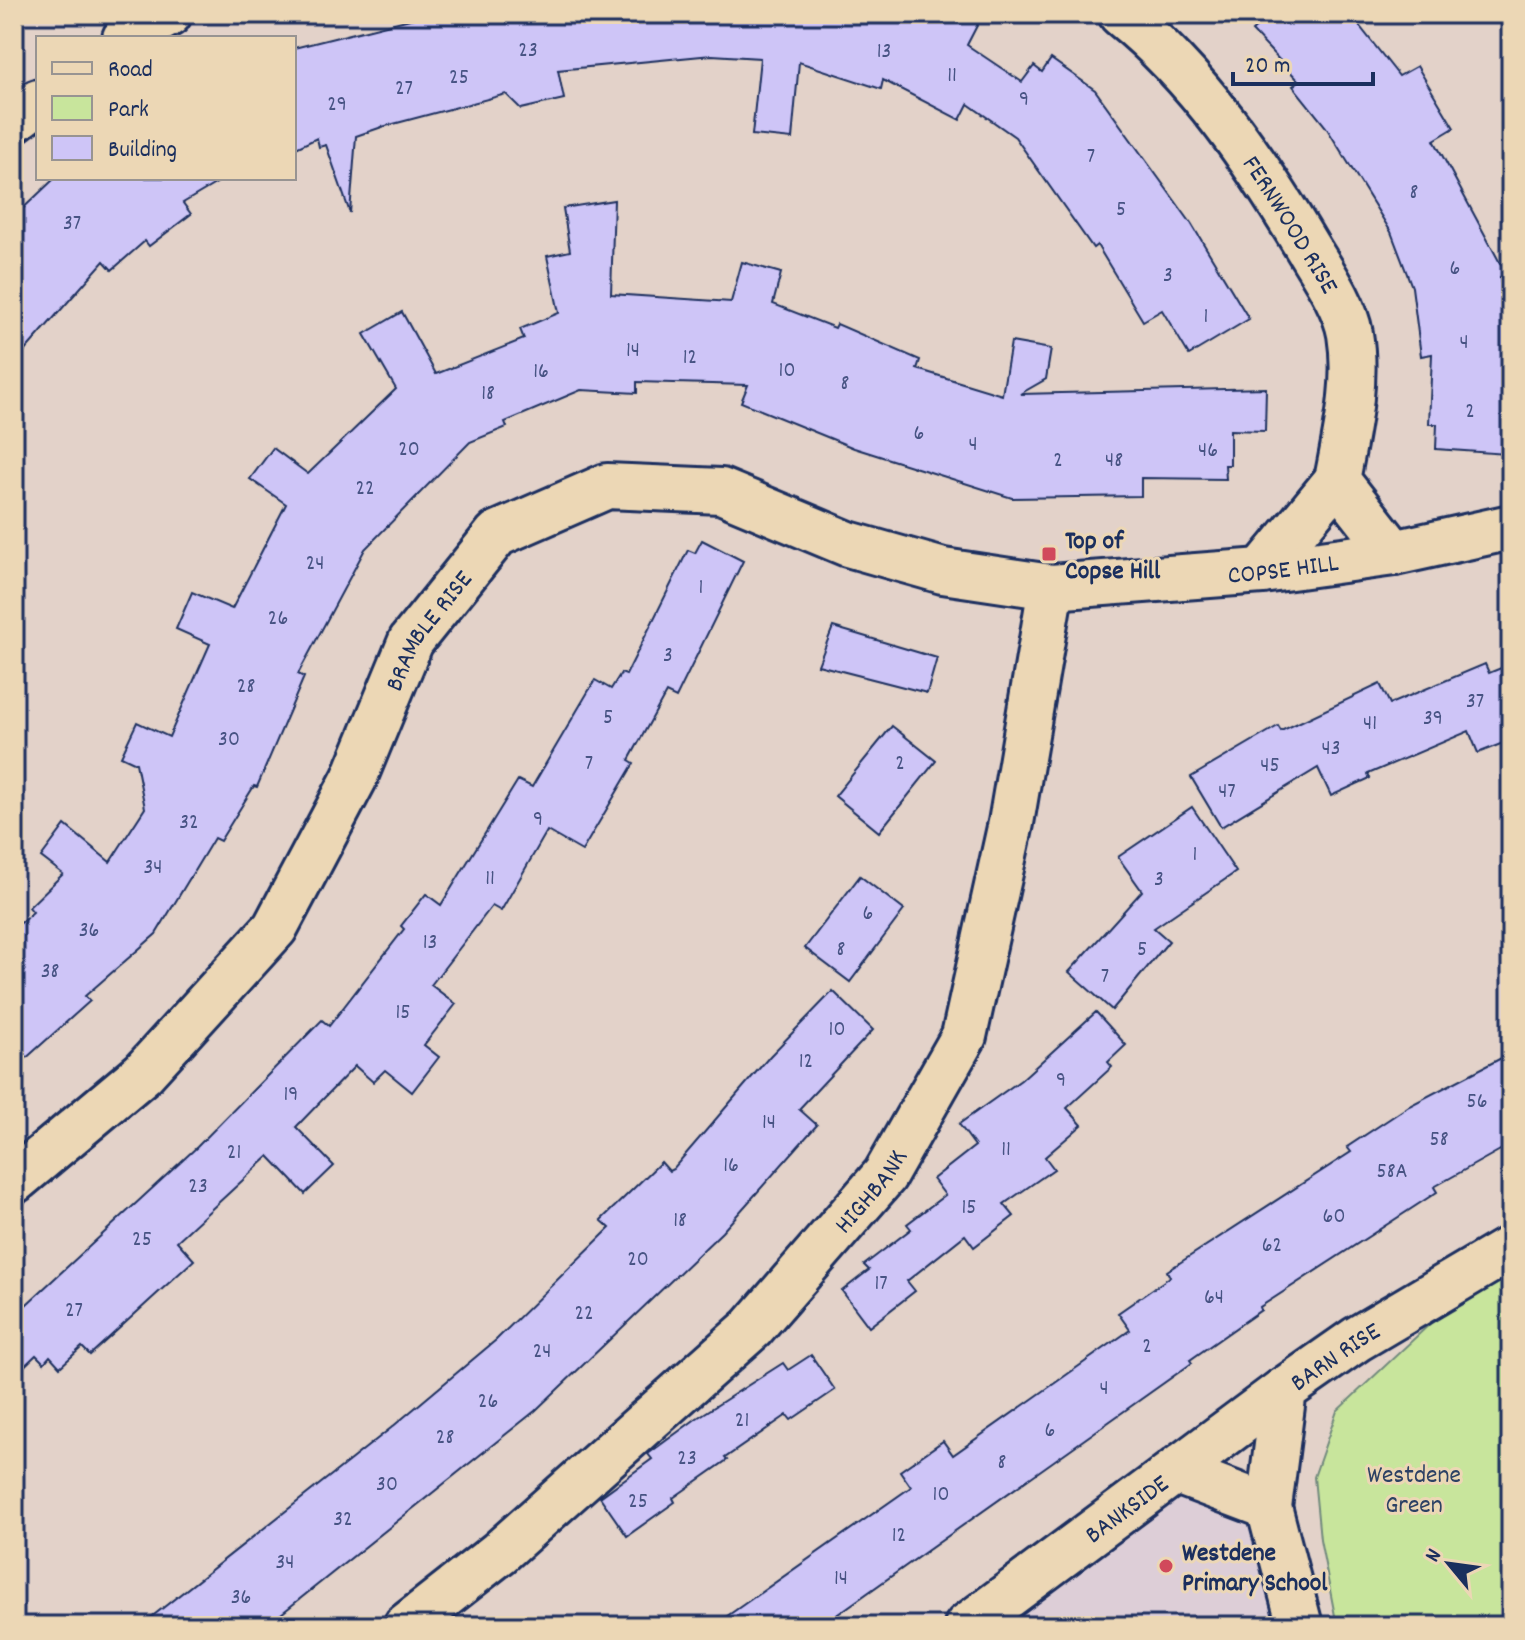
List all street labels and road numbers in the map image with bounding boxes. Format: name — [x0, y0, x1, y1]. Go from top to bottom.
street label: FERNWOOD RISE — [1232, 149, 1346, 302]
street label: COPSE HILL — [1226, 546, 1342, 596]
street label: BRAMBLE RISE — [377, 563, 483, 697]
street label: HIGHBANK — [827, 1143, 918, 1243]
street label: BARN RISE — [1284, 1314, 1388, 1402]
street label: BANKSIDE — [1078, 1467, 1178, 1554]

